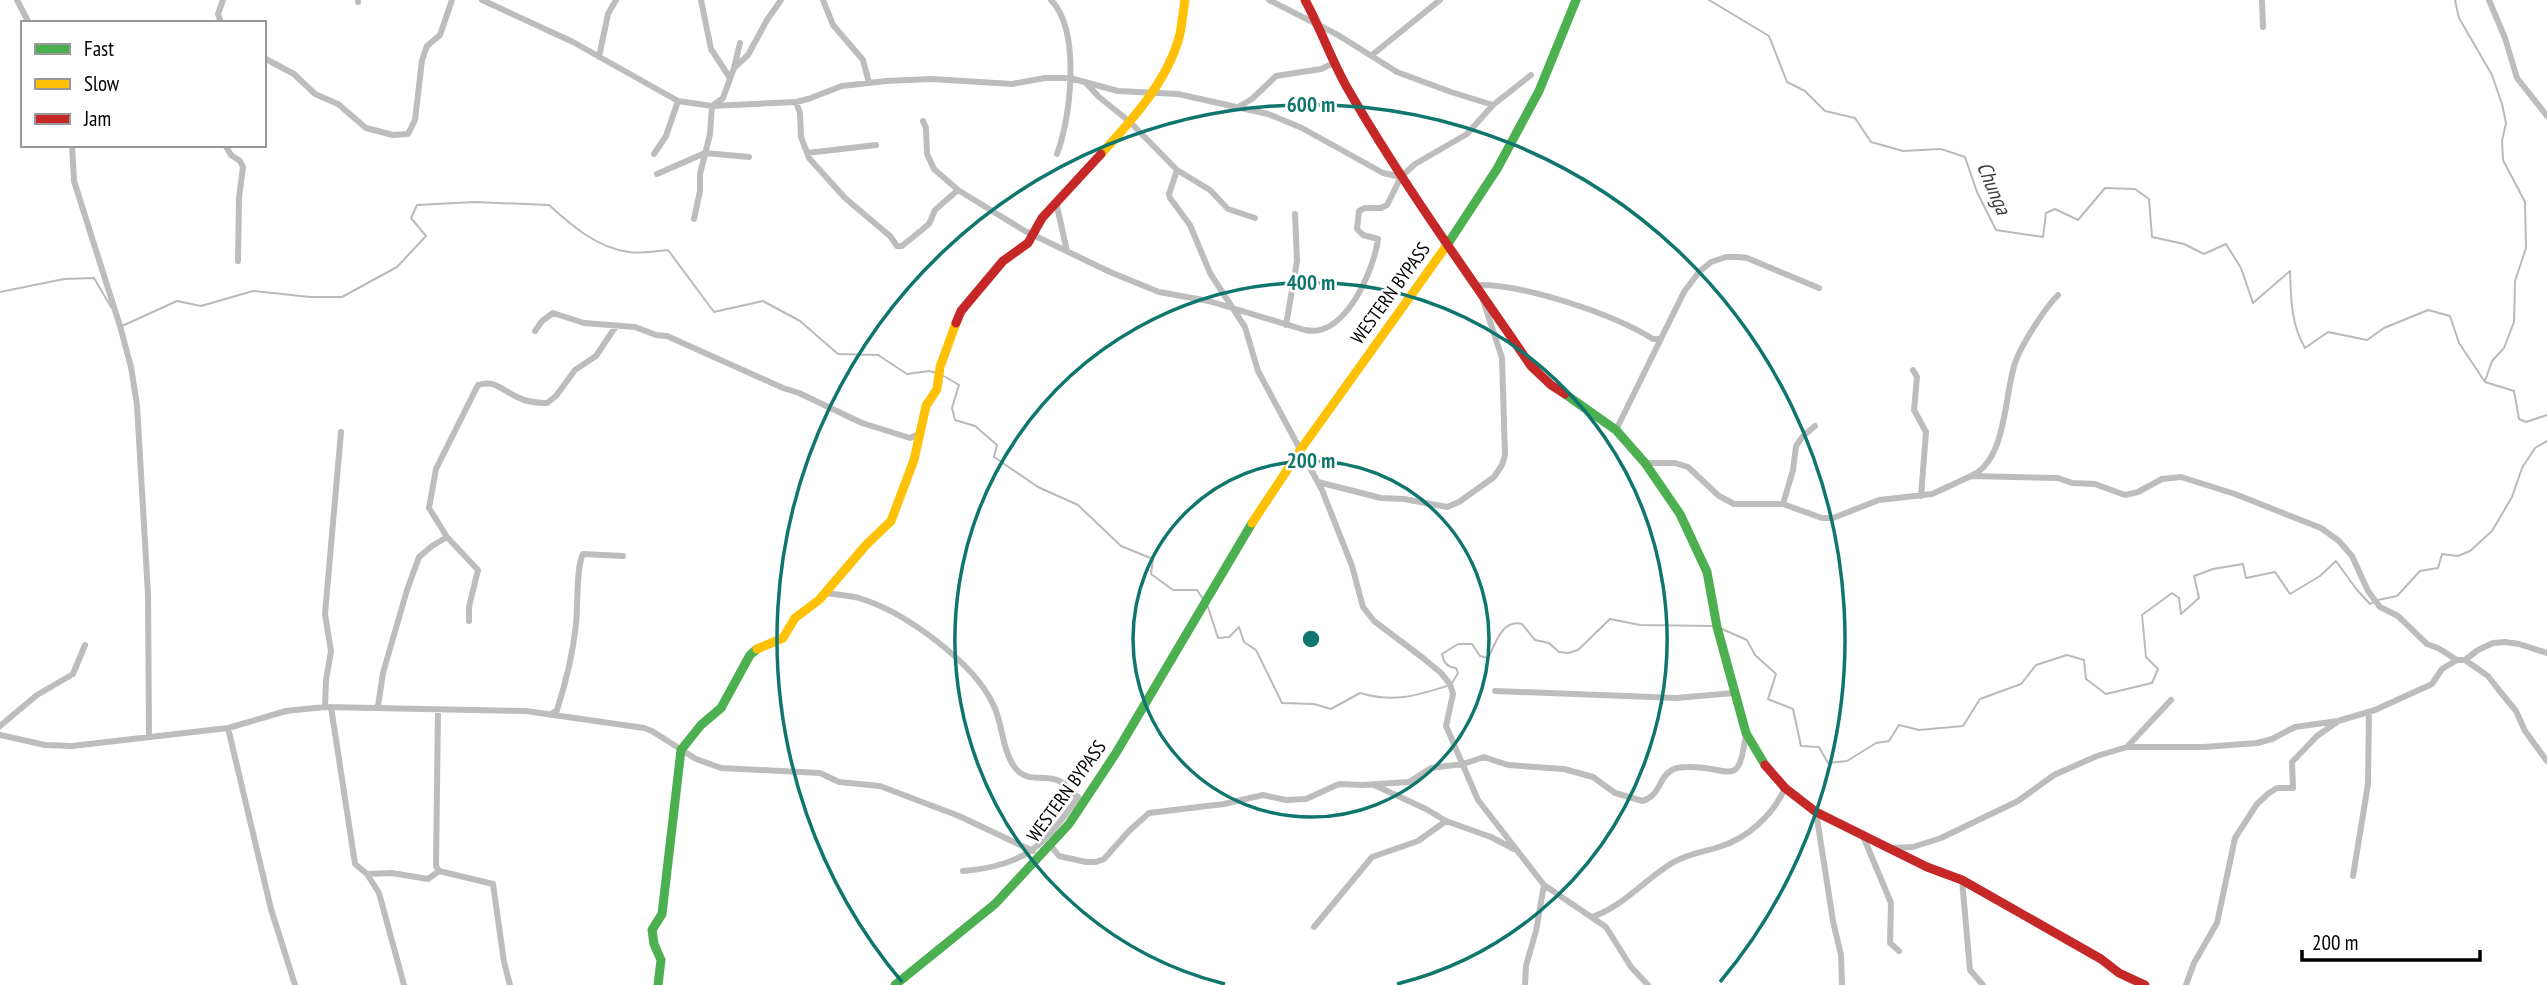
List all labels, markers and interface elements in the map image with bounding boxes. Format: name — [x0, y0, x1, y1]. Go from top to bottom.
legend — [21, 21, 266, 147]
text: Fast — [84, 35, 114, 62]
text: Slow — [84, 70, 120, 97]
text: 600 m — [1287, 91, 1335, 118]
text: Jam — [83, 105, 111, 132]
water label: Chunga — [1971, 158, 2018, 220]
street label: WESTERN BYPASS — [1345, 238, 1435, 348]
text: 400 m — [1287, 269, 1335, 296]
text: 200 m — [1287, 447, 1335, 474]
centre of rings — [1299, 627, 1323, 651]
street label: WESTERN BYPASS — [1021, 736, 1111, 846]
scale bar — [2302, 918, 2480, 962]
text: 200 m — [2312, 929, 2358, 956]

